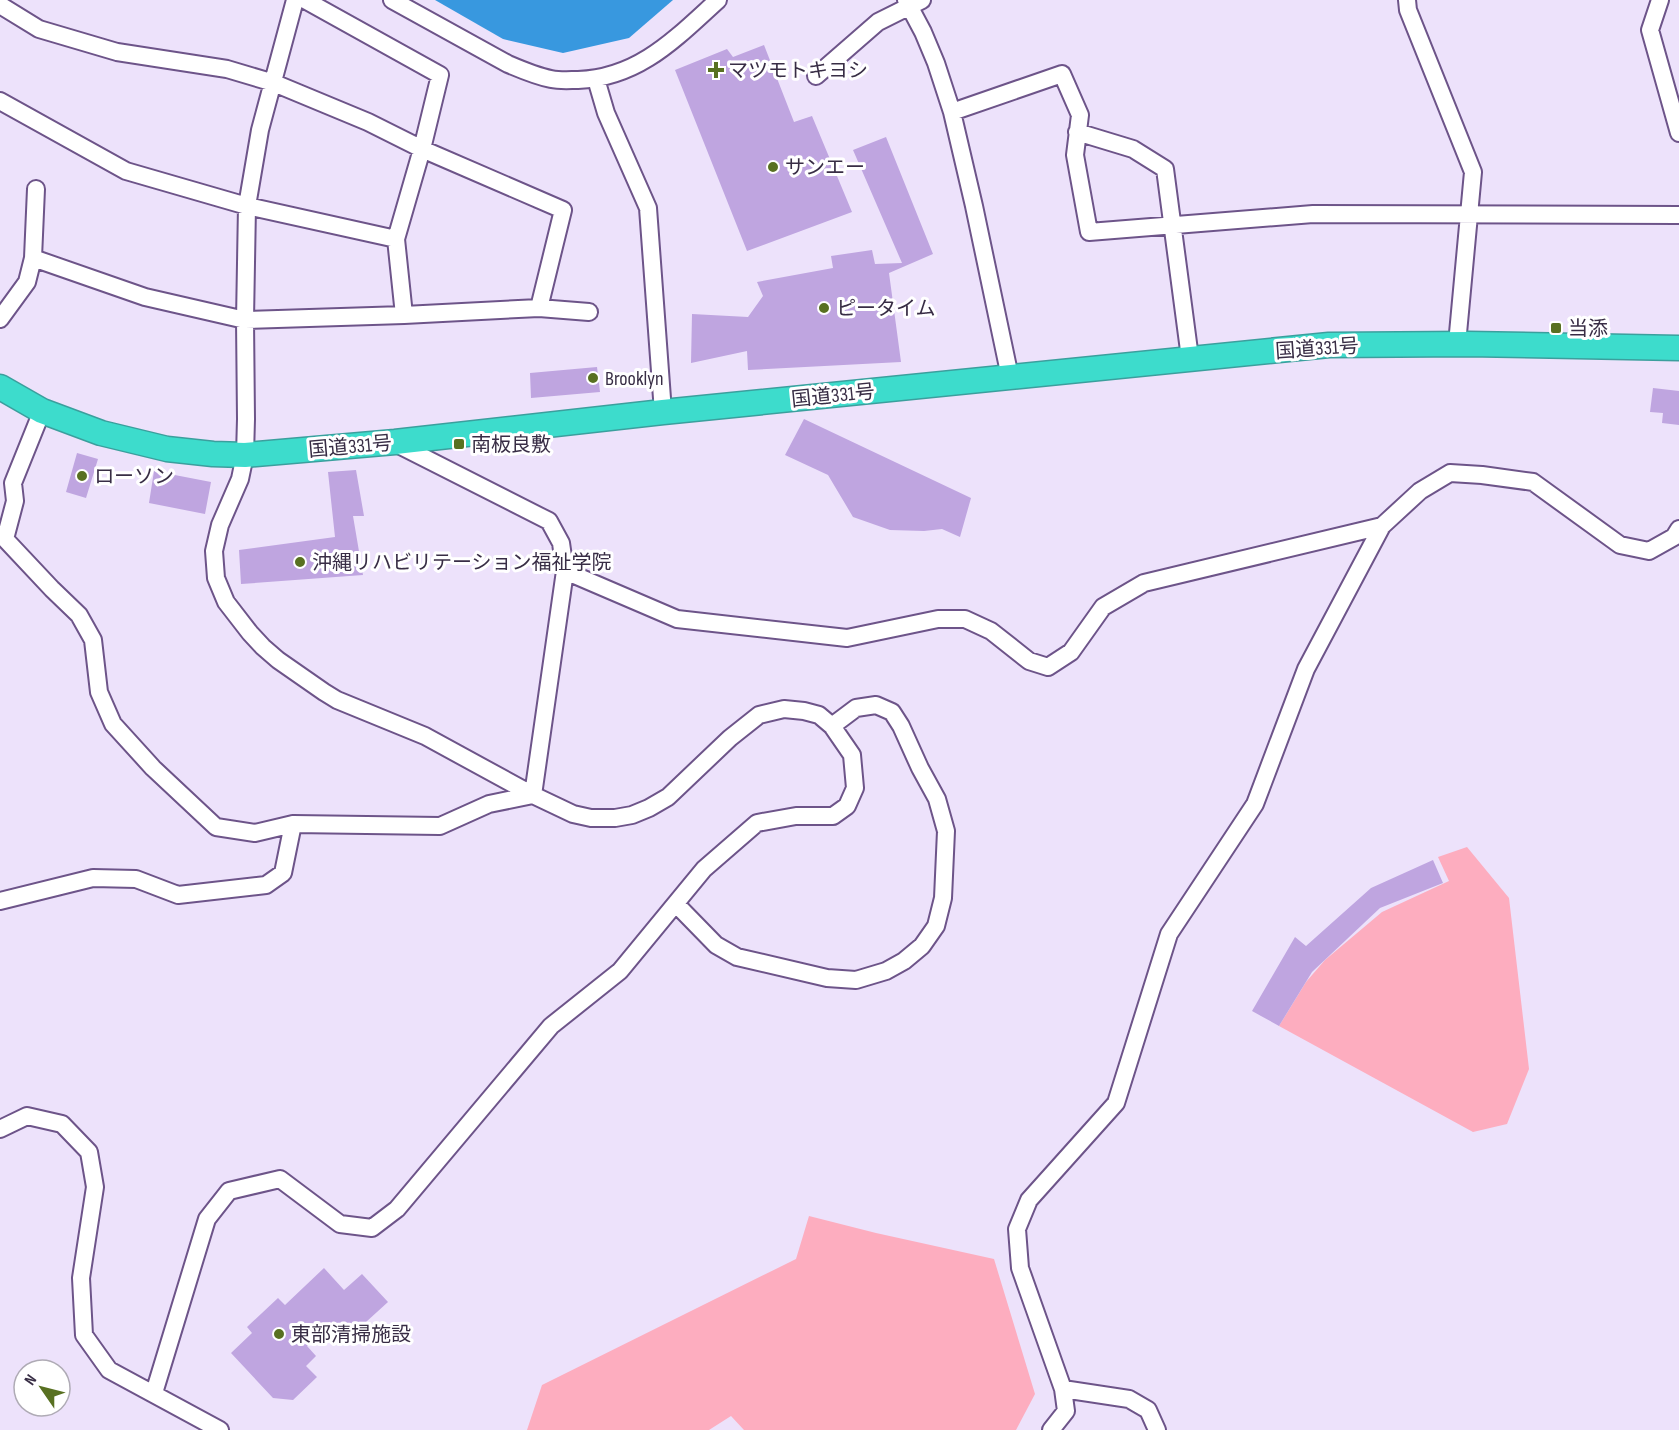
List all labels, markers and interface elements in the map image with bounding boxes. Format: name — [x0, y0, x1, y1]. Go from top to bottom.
place label: マツモトキヨシ — [728, 59, 868, 83]
marker: マツモトキヨシ — [709, 63, 723, 77]
place label: サンエー — [785, 156, 865, 180]
marker: サンエー — [766, 160, 780, 174]
place label: ピータイム — [836, 297, 936, 321]
marker: ピータイム — [817, 301, 831, 315]
place label: 当添 — [1568, 317, 1608, 341]
marker: 当添 — [1549, 321, 1563, 335]
street label: 国道331号 — [1274, 334, 1360, 364]
place label: Brooklyn — [605, 367, 664, 391]
marker: Brooklyn — [586, 371, 600, 385]
street label: 国道331号 — [790, 380, 876, 412]
street label: 国道331号 — [307, 431, 393, 463]
place label: 南板良敷 — [471, 433, 551, 457]
marker: 南板良敷 — [452, 437, 466, 451]
place label: ローソン — [94, 465, 174, 489]
marker: ローソン — [75, 469, 89, 483]
place label: 沖縄リハビリテーション福祉学院 — [312, 551, 612, 575]
marker: 沖縄リハビリテーション福祉学院 — [293, 555, 307, 569]
place label: 東部清掃施設 — [291, 1323, 411, 1347]
marker: 東部清掃施設 — [272, 1327, 286, 1341]
north arrow — [12, 1358, 72, 1418]
text: N — [21, 1371, 41, 1389]

